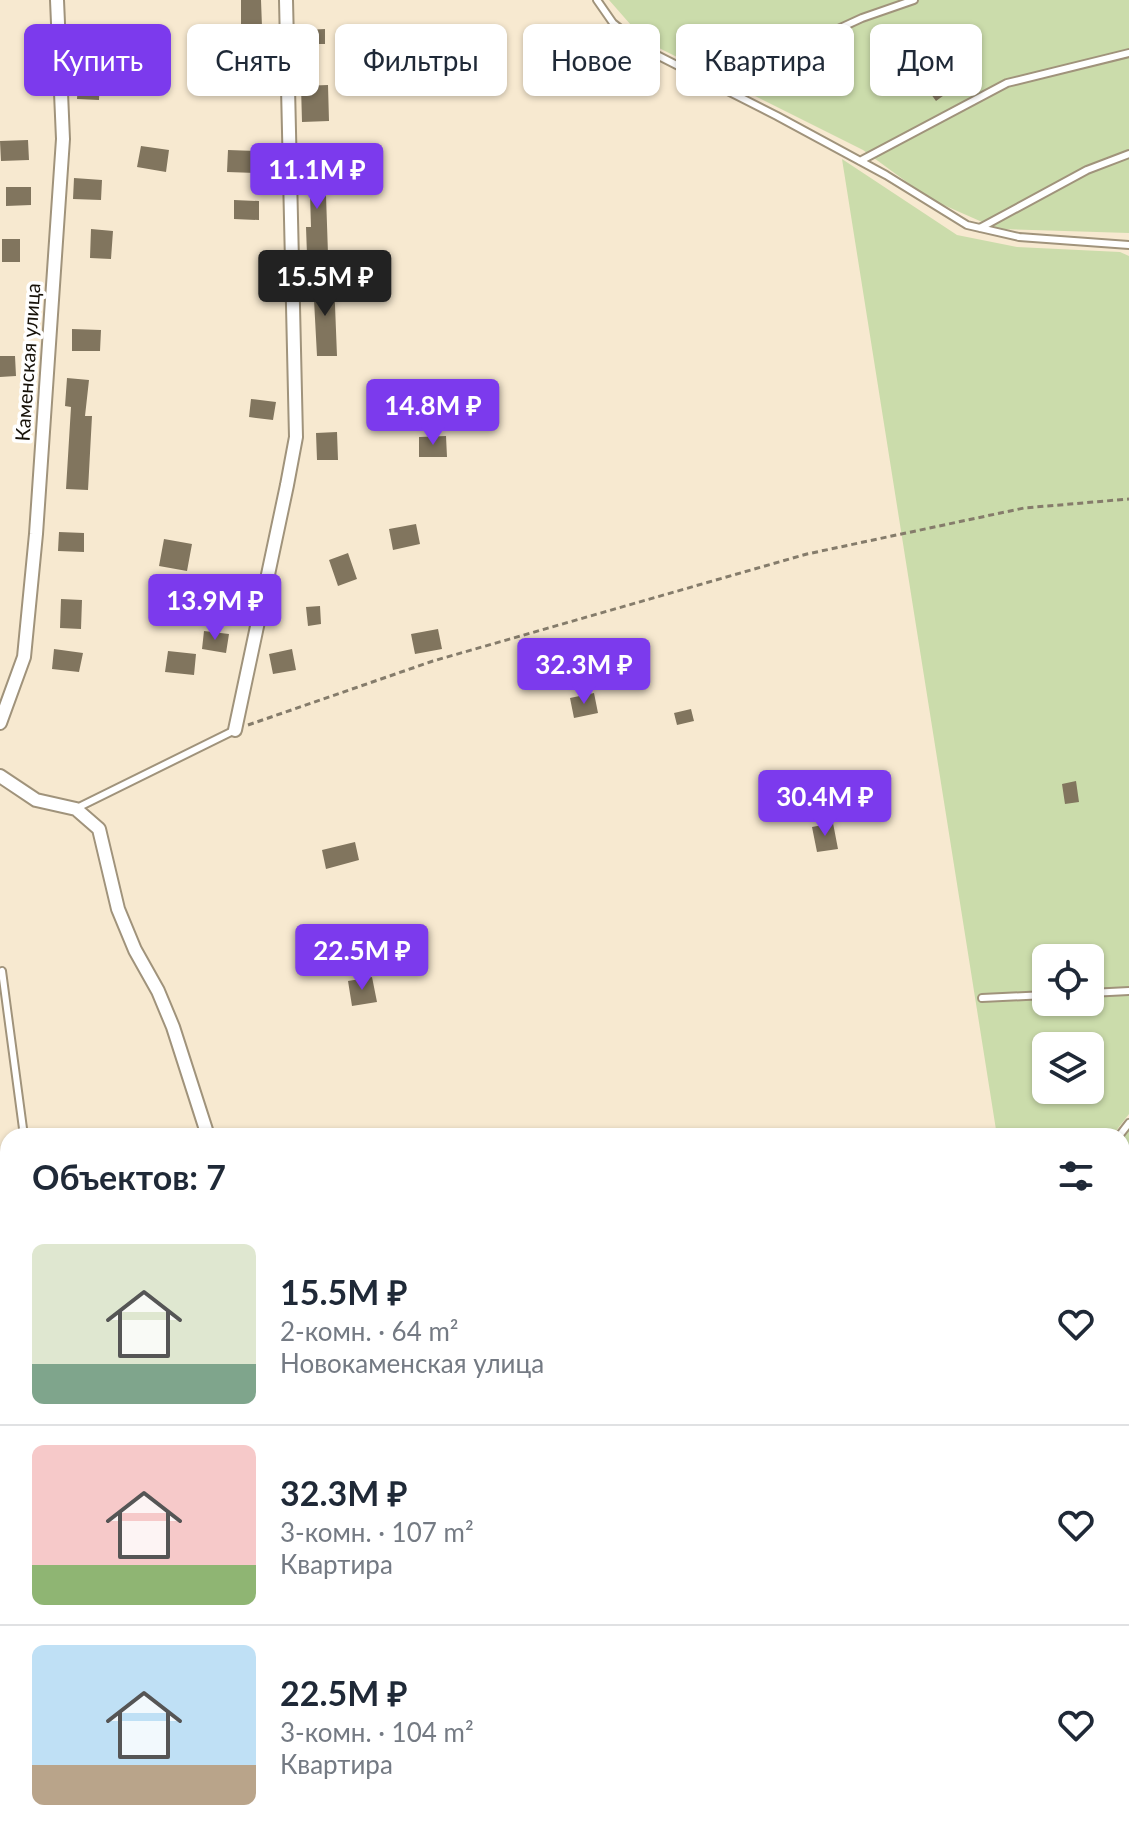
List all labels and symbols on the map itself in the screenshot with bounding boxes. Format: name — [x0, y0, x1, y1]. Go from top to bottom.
pin: 11.1M ₽ — [243, 143, 391, 211]
pin: 15.5M ₽ — [251, 250, 399, 318]
street label: Каменская улица — [9, 282, 45, 442]
pin: 14.8M ₽ — [359, 379, 507, 447]
pin: 13.9M ₽ — [141, 574, 289, 642]
pin: 32.3M ₽ — [510, 638, 658, 706]
pin: 30.4M ₽ — [751, 770, 899, 838]
pin: 22.5M ₽ — [288, 924, 436, 992]

